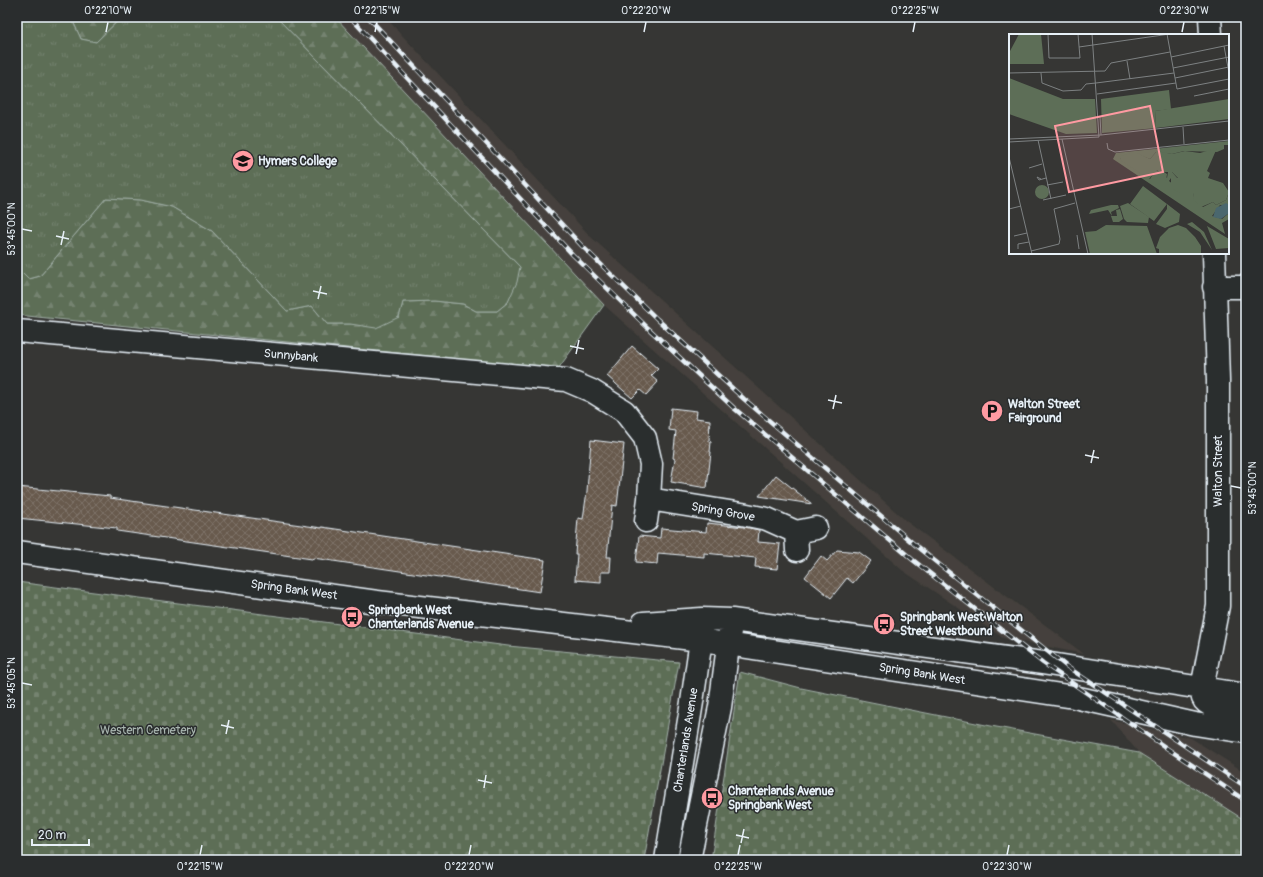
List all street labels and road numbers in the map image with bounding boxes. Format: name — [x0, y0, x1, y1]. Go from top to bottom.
street label: Sunnybank — [263, 346, 319, 366]
street label: Walton Street — [1211, 435, 1226, 507]
street label: Spring Grove — [690, 499, 756, 525]
street label: Spring Bank West — [250, 577, 338, 604]
street label: Spring Bank West — [878, 660, 966, 688]
street label: Chanterlands Avenue — [670, 687, 702, 793]

